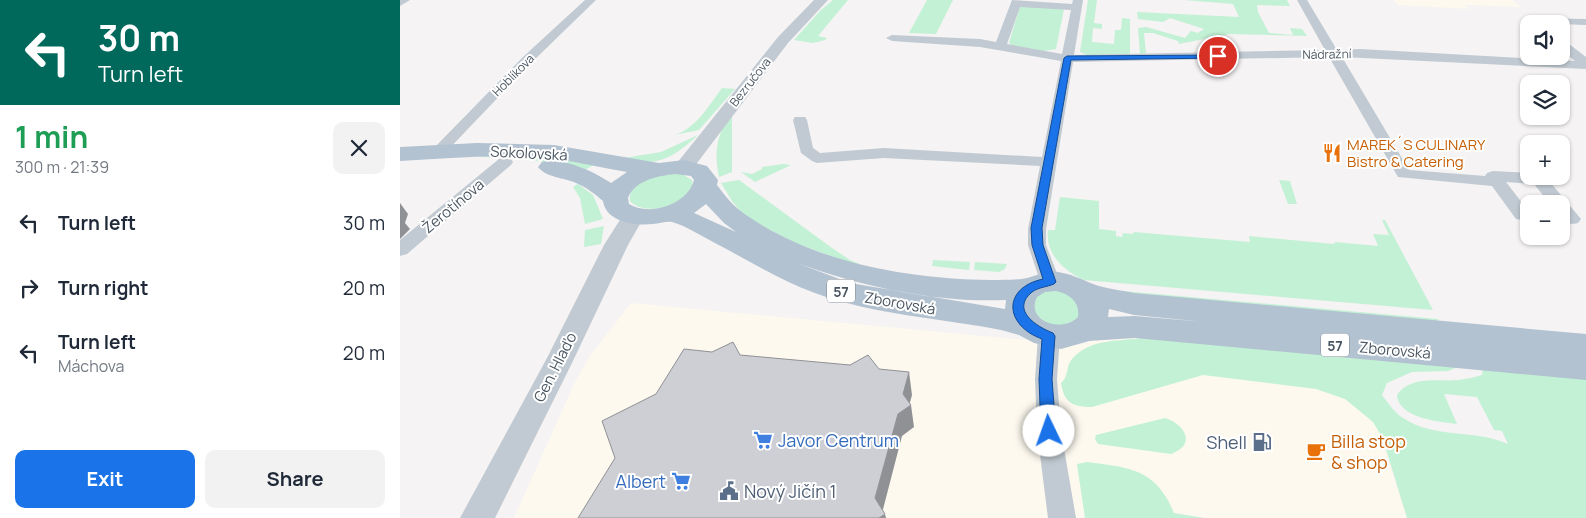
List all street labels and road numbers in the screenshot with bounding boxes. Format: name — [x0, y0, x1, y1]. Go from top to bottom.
street label: Nádražní — [1302, 45, 1352, 63]
street label: Hoblíkova — [488, 50, 538, 100]
street label: Bezručova — [725, 54, 775, 110]
street label: Sokolovská — [490, 140, 568, 166]
street label: Žerotínova — [418, 174, 488, 238]
road number: 57 — [827, 280, 855, 302]
street label: Zborovská — [863, 286, 937, 320]
street label: Gen. Hlaďo — [528, 328, 582, 405]
road number: 57 — [1321, 334, 1349, 356]
street label: Zborovská — [1358, 336, 1432, 364]

